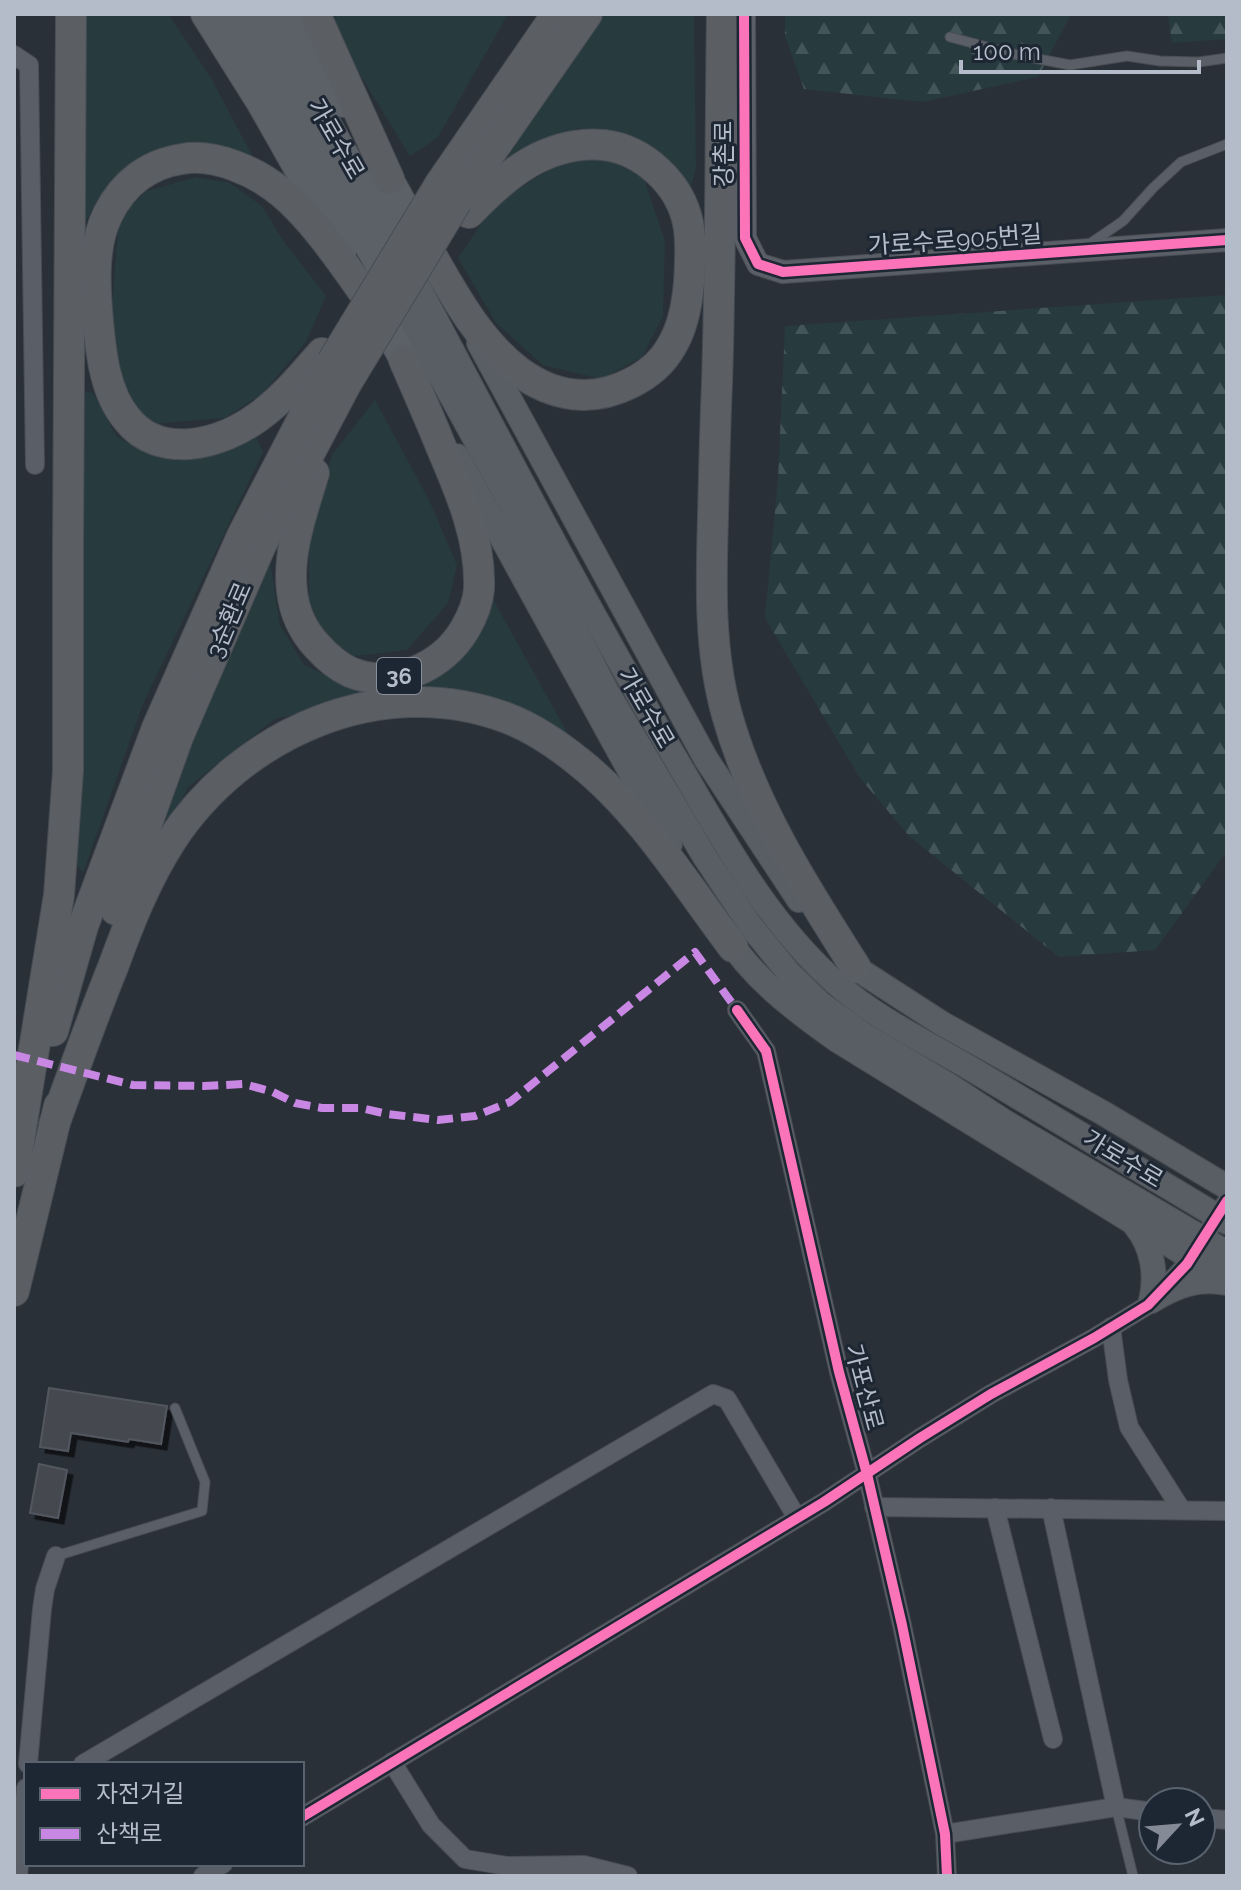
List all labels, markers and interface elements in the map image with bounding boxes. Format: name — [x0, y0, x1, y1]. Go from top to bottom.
scale bar — [961, 24, 1199, 74]
text: 100 m — [973, 37, 1041, 66]
street label: 가로수로 — [302, 93, 371, 184]
street label: 강촌로 — [709, 121, 738, 187]
street label: 가로수로905번길 — [867, 219, 1043, 260]
street label: 3순환로 — [200, 578, 257, 662]
road number: 36 — [377, 658, 421, 694]
street label: 가로수로 — [612, 662, 681, 753]
street label: 가로수로 — [1078, 1123, 1169, 1194]
street label: 가포산로 — [839, 1340, 890, 1433]
legend — [24, 1762, 304, 1866]
text: 자전거길 — [96, 1779, 184, 1808]
north arrow — [1137, 1786, 1217, 1866]
text: N — [1180, 1804, 1210, 1830]
text: 산책로 — [96, 1819, 162, 1848]

